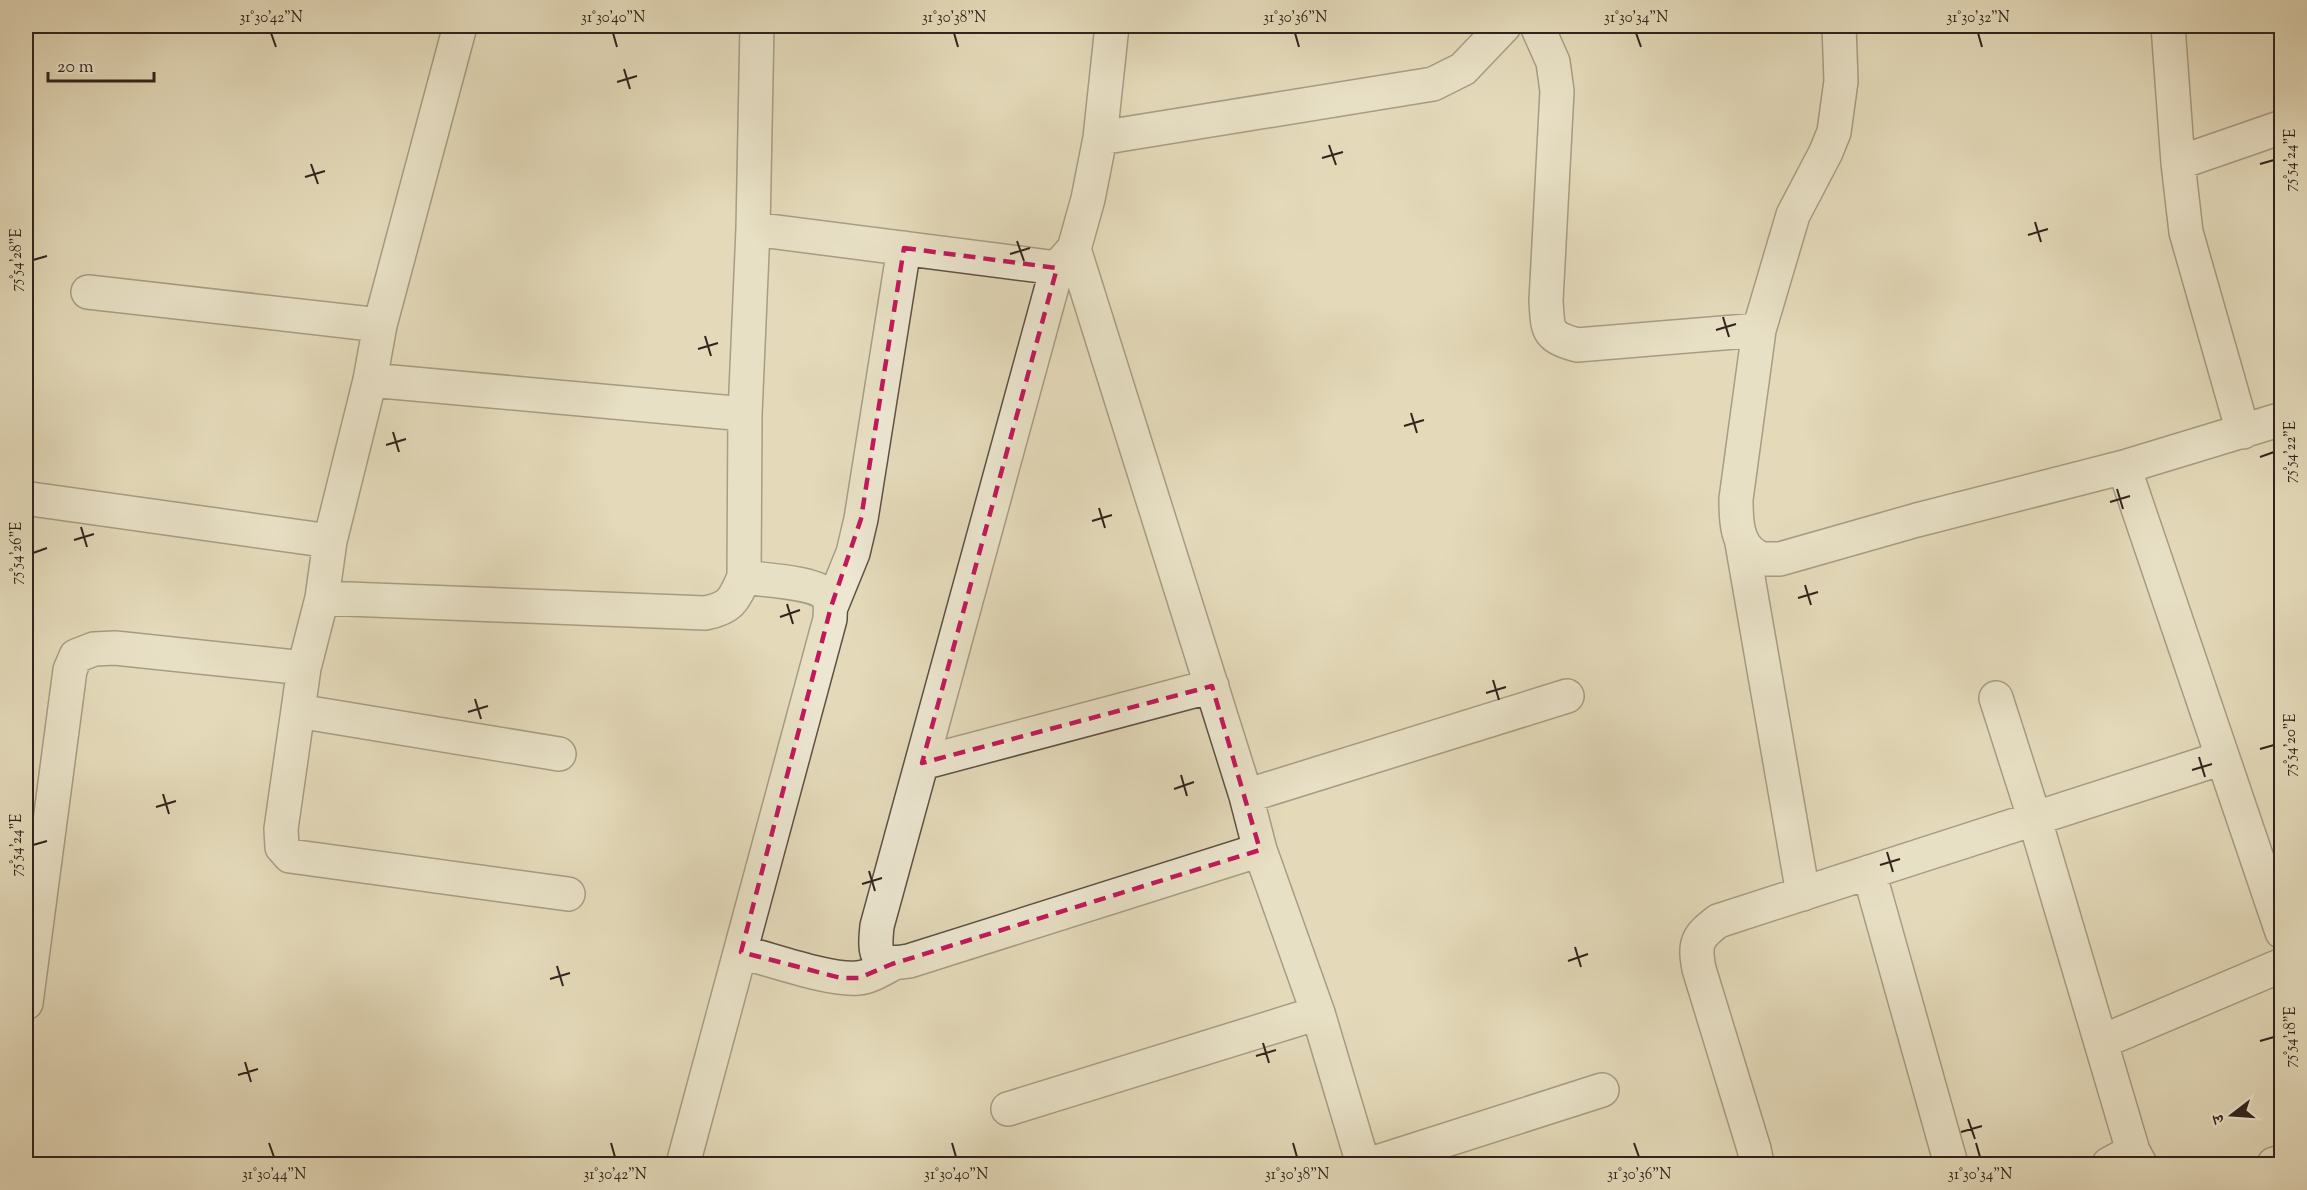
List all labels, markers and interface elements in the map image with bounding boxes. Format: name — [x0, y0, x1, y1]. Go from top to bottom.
text: 31°30'42"N — [239, 8, 303, 29]
text: 31°30'40"N — [581, 8, 645, 29]
text: 31°30'38"N — [922, 8, 986, 29]
text: 31°30'36"N — [1263, 8, 1327, 29]
text: 31°30'34"N — [1604, 8, 1668, 29]
text: 31°30'32"N — [1946, 8, 2010, 29]
scale bar — [48, 45, 154, 83]
text: 20 m — [57, 55, 94, 81]
text: 75°54'24"E — [2281, 129, 2302, 191]
text: 75°54'28"E — [7, 229, 28, 291]
text: 75°54'22"E — [2281, 421, 2302, 483]
text: 75°54'26"E — [7, 522, 28, 584]
text: 75°54'20"E — [2281, 714, 2302, 776]
text: 75°54'24"E — [7, 814, 28, 876]
text: 75°54'18"E — [2281, 1006, 2302, 1068]
north arrow — [2202, 1085, 2262, 1145]
text: उ — [2207, 1110, 2233, 1127]
text: 31°30'44"N — [242, 1165, 306, 1186]
text: 31°30'42"N — [583, 1165, 647, 1186]
text: 31°30'40"N — [924, 1165, 988, 1186]
text: 31°30'38"N — [1265, 1165, 1329, 1186]
text: 31°30'36"N — [1607, 1165, 1671, 1186]
text: 31°30'34"N — [1948, 1165, 2012, 1186]

